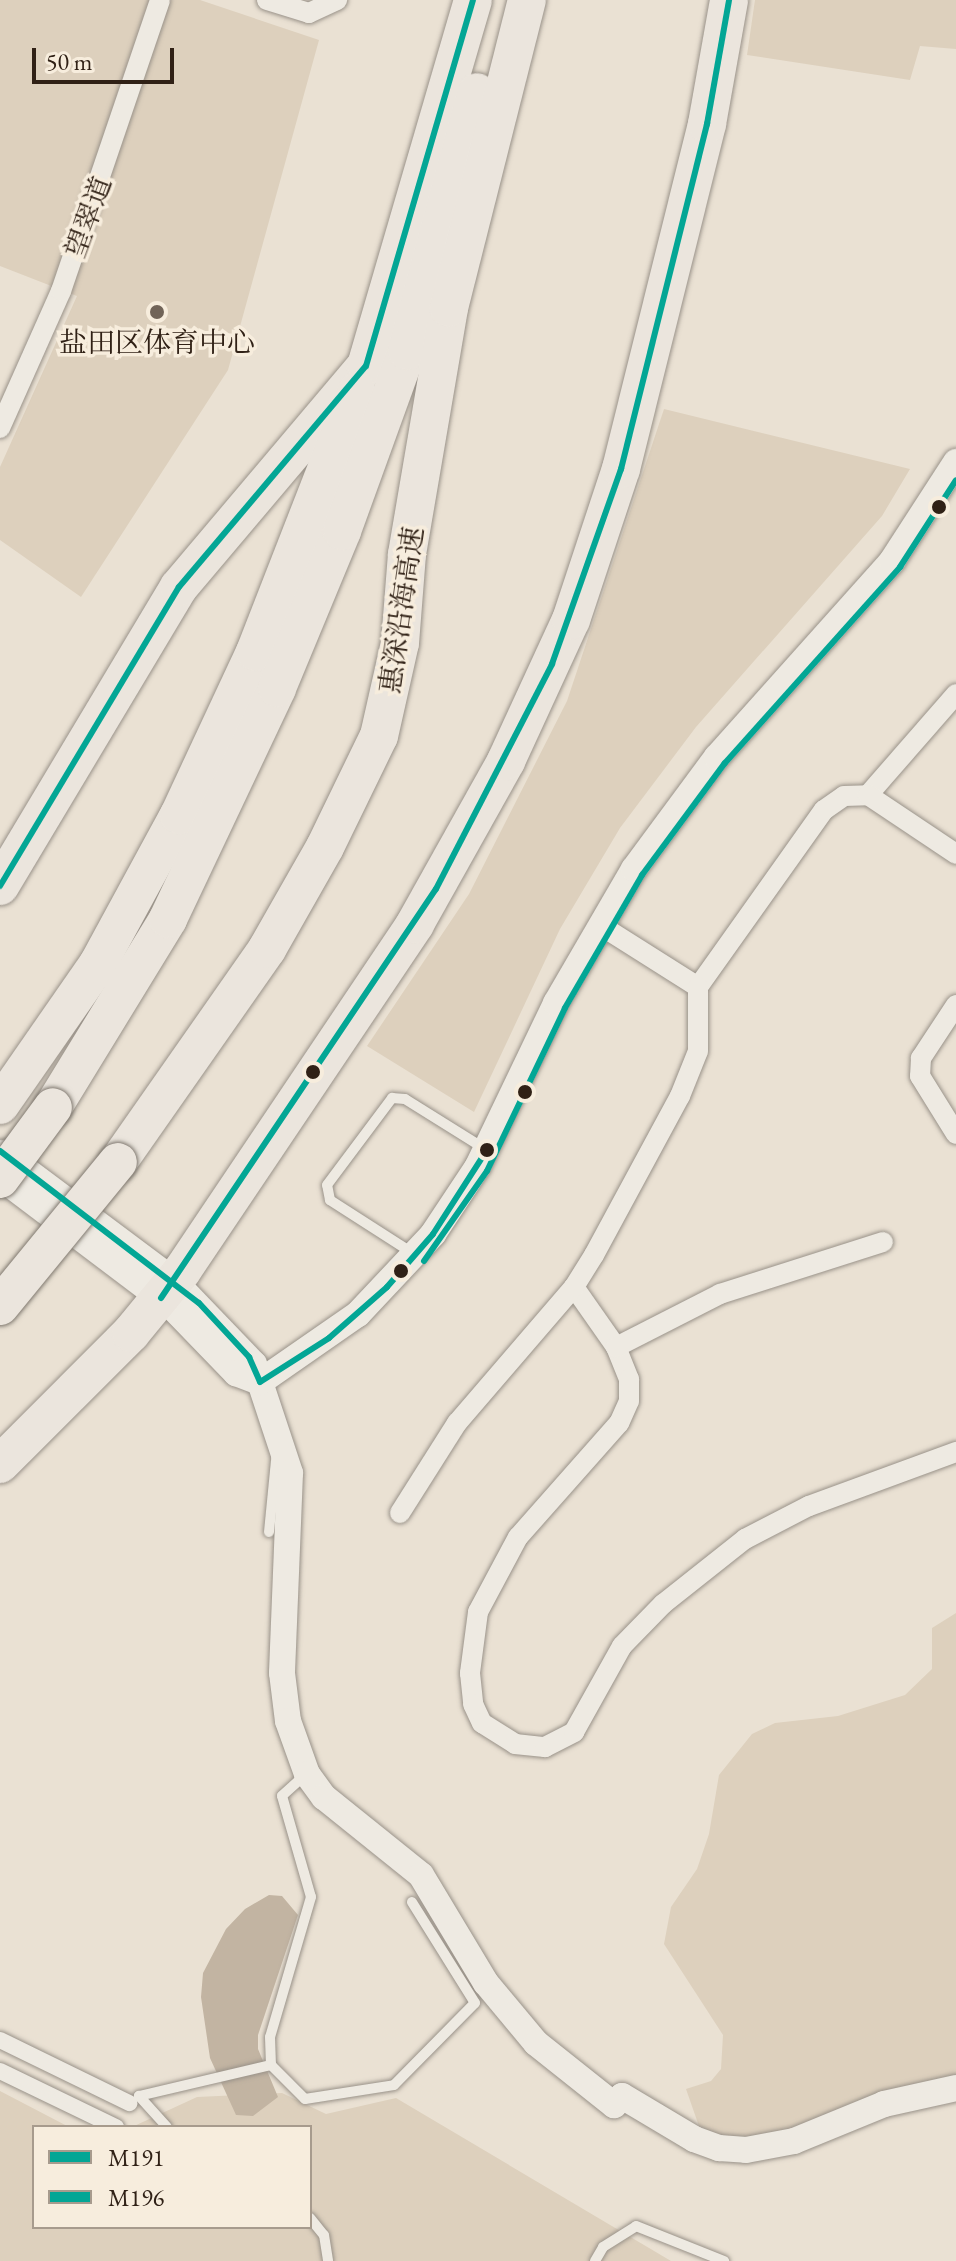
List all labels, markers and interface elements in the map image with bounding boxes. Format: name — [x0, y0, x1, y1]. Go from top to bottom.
scale bar — [36, 32, 178, 82]
text: 50 m — [46, 46, 93, 77]
street label: 望翠道 — [58, 172, 118, 262]
marker: 盐田区体育中心 — [148, 303, 166, 321]
place label: 盐田区体育中心 — [59, 325, 255, 359]
unlabelled marker — [931, 499, 947, 515]
street label: 惠深沿海高速 — [373, 524, 429, 696]
unlabelled marker — [305, 1064, 321, 1080]
unlabelled marker — [517, 1084, 533, 1100]
unlabelled marker — [479, 1142, 495, 1158]
unlabelled marker — [393, 1263, 409, 1279]
legend — [32, 2125, 312, 2229]
text: M191 — [108, 2142, 164, 2173]
text: M196 — [108, 2182, 164, 2213]

